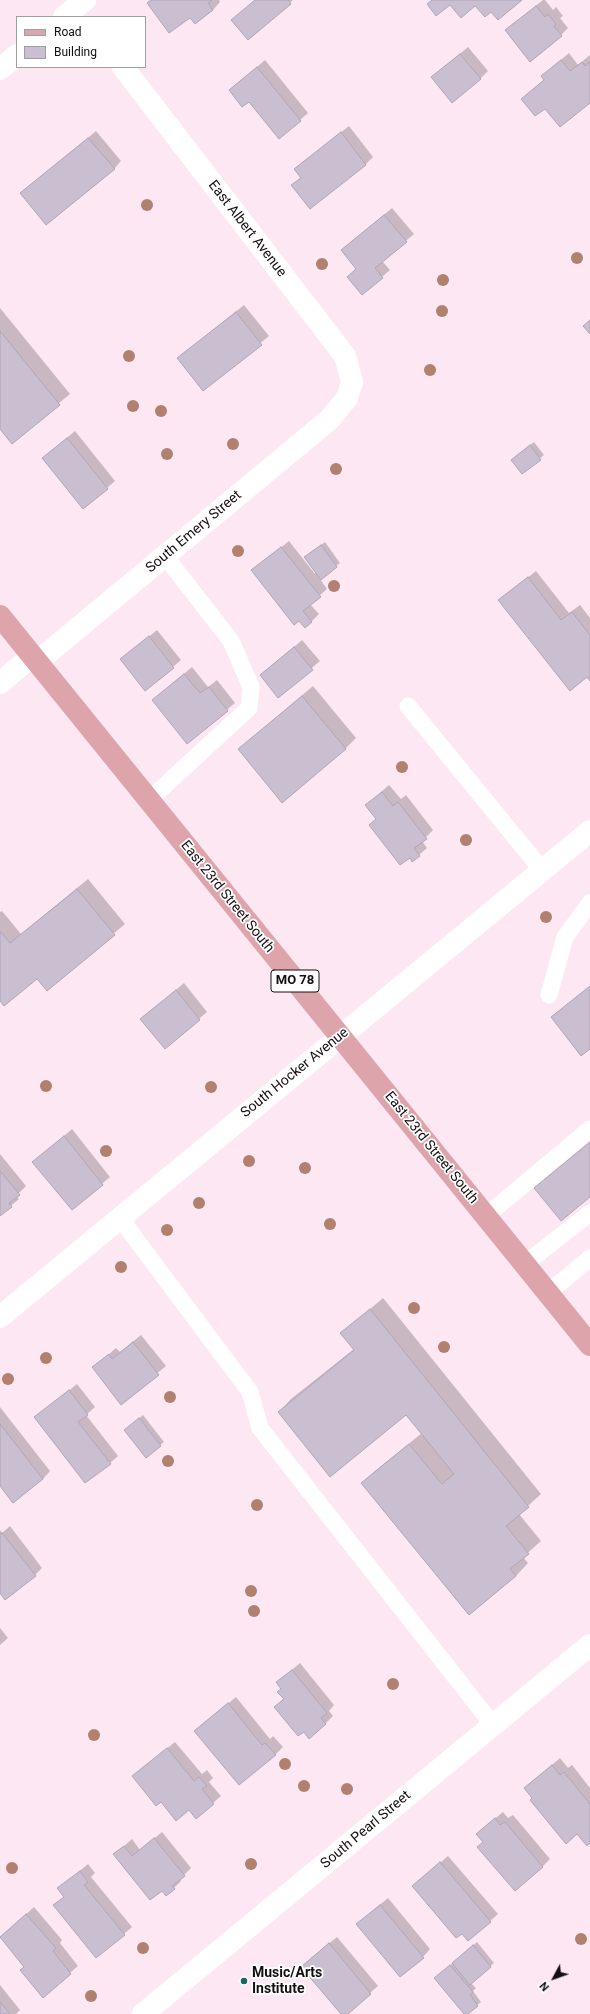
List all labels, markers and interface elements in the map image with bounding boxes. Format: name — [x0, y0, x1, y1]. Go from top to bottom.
legend — [16, 16, 146, 68]
text: Road — [54, 25, 82, 39]
text: Building — [54, 45, 97, 59]
street label: East Albert Avenue — [204, 177, 290, 281]
street label: South Emery Street — [143, 487, 245, 577]
street label: East 23rd Street South — [177, 838, 277, 956]
road number: MO 78 — [271, 970, 319, 992]
street label: South Hocker Avenue — [238, 1024, 352, 1122]
street label: East 23rd Street South — [381, 1089, 481, 1207]
street label: South Pearl Street — [318, 1788, 414, 1872]
north arrow — [534, 1958, 574, 1998]
place label: Music/Arts Institute — [252, 1965, 322, 1998]
marker: Music/Arts Institute — [239, 1976, 249, 1986]
text: N — [537, 1979, 552, 1993]

